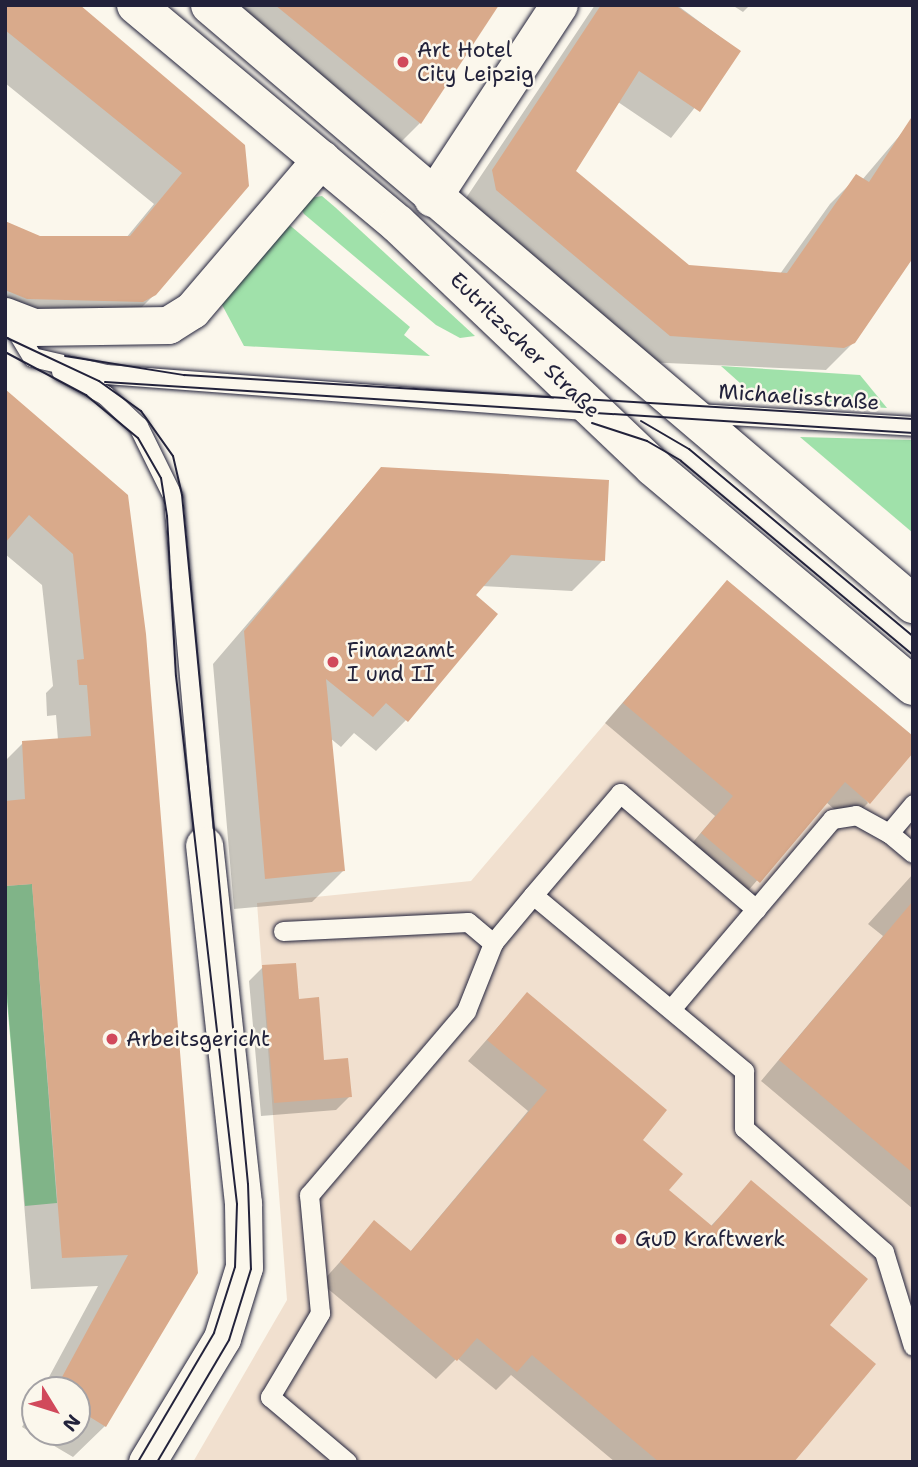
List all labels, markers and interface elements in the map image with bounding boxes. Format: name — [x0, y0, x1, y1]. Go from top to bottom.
place label: Art Hotel City Leipzig — [417, 37, 534, 87]
marker: Art Hotel City Leipzig — [395, 54, 411, 70]
street label: Eutritzscher Straße — [445, 267, 605, 423]
street label: Michaelisstraße — [718, 379, 880, 415]
place label: Finanzamt I und II — [347, 637, 455, 687]
marker: Finanzamt I und II — [325, 654, 341, 670]
place label: Arbeitsgericht — [126, 1026, 270, 1052]
marker: Arbeitsgericht — [104, 1031, 120, 1047]
place label: GuD Kraftwerk — [635, 1226, 785, 1252]
marker: GuD Kraftwerk — [613, 1231, 629, 1247]
north arrow — [21, 1376, 91, 1446]
text: N — [57, 1409, 86, 1437]

